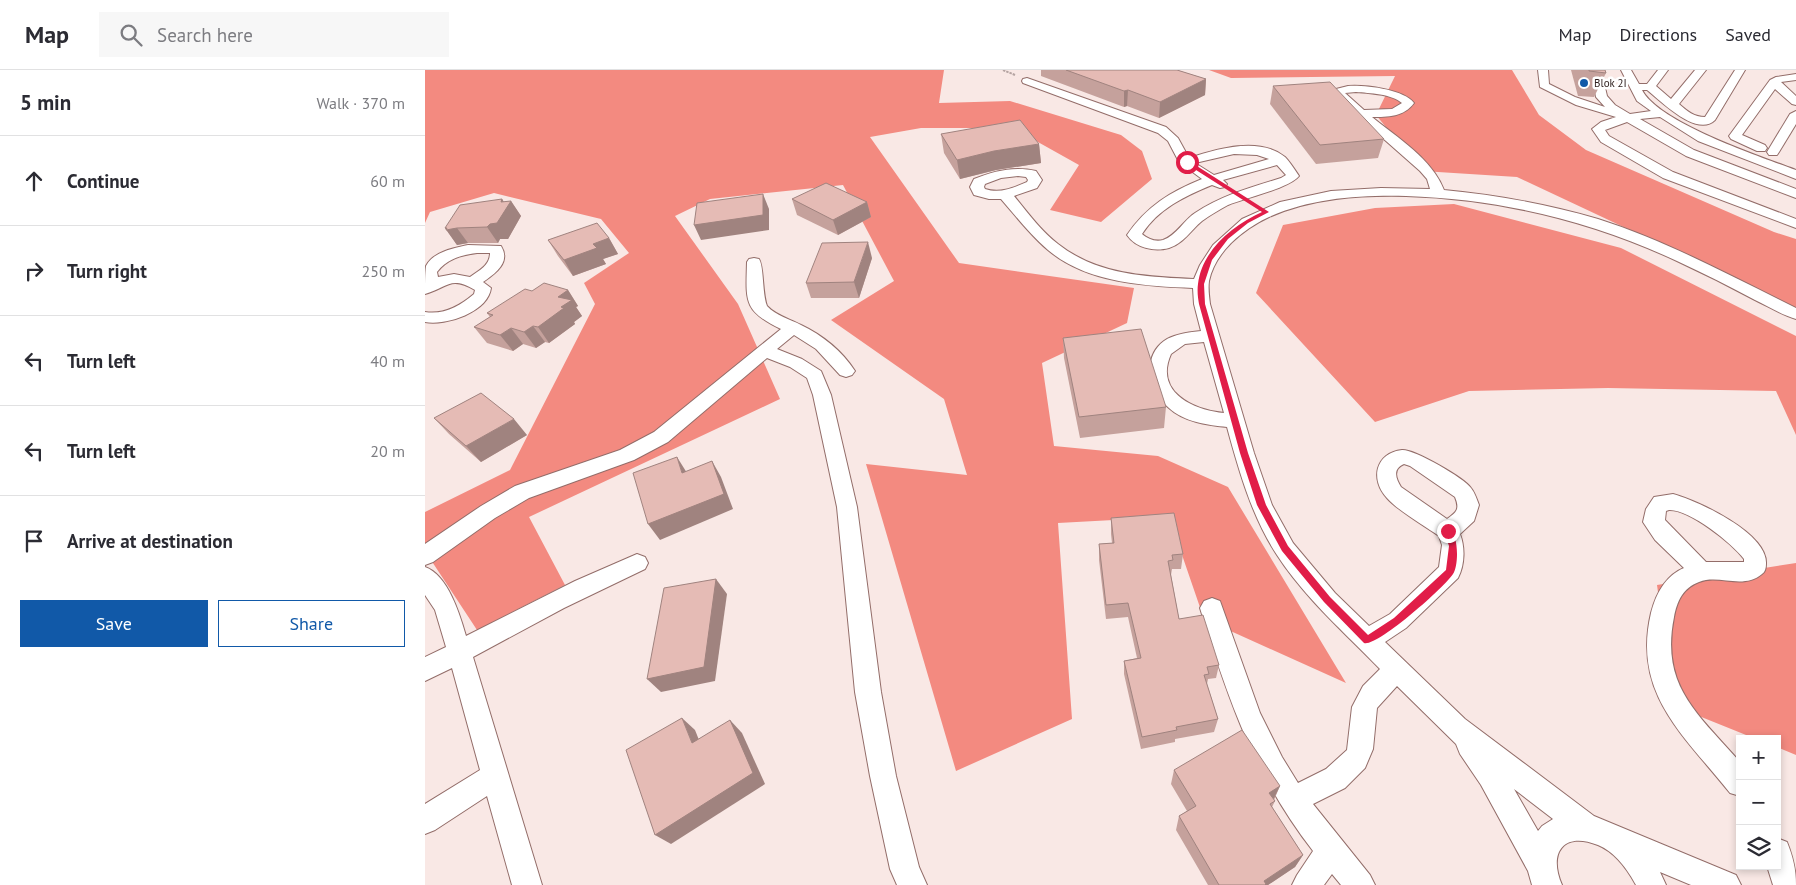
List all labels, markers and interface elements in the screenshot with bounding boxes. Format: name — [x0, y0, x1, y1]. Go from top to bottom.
search box — [99, 12, 449, 57]
text: Map — [25, 19, 69, 50]
icon: search — [117, 21, 145, 49]
text: Search here — [157, 23, 253, 47]
text: Map — [1559, 23, 1591, 46]
text: Directions — [1619, 23, 1697, 46]
text: Saved — [1725, 23, 1771, 46]
place label: Blok 2I — [1594, 76, 1627, 90]
marker: Blok 2I — [1578, 77, 1590, 89]
text: 5 min — [20, 89, 71, 116]
text: Walk · 370 m — [316, 93, 405, 113]
route start — [1176, 151, 1199, 174]
icon: ahead — [20, 167, 48, 195]
text: Continue — [67, 169, 139, 193]
text: 60 m — [370, 171, 405, 191]
icon: right — [20, 257, 48, 285]
text: Turn right — [67, 259, 147, 283]
text: 250 m — [362, 261, 405, 281]
icon: left — [20, 347, 48, 375]
text: Turn left — [67, 349, 136, 373]
text: 40 m — [370, 351, 405, 371]
icon: left — [20, 437, 48, 465]
text: Turn left — [67, 439, 136, 463]
text: 20 m — [370, 441, 405, 461]
route end — [1437, 520, 1460, 543]
icon: arrive — [20, 527, 48, 555]
text: Arrive at destination — [67, 529, 233, 553]
button: Save — [20, 600, 208, 647]
button: Share — [218, 600, 405, 647]
map controls — [1736, 735, 1781, 870]
button: + — [1736, 735, 1781, 780]
button: − — [1736, 780, 1781, 825]
button: layers — [1736, 825, 1781, 870]

